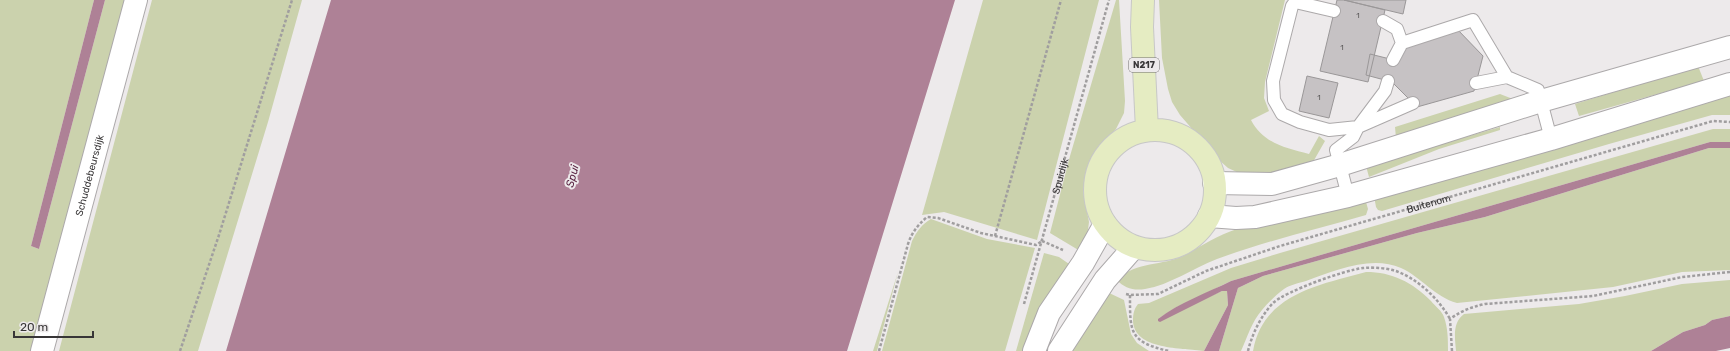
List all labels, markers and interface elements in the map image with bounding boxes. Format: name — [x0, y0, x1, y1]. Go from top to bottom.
house number: 1 — [1356, 11, 1360, 20]
house number: 1 — [1340, 43, 1344, 52]
road number: N217 — [1129, 58, 1159, 72]
house number: 1 — [1317, 93, 1321, 102]
street label: Schuddebeursdijk — [73, 133, 107, 218]
street label: Spuidijk — [1050, 156, 1072, 195]
water label: Spui — [563, 163, 582, 189]
street label: Buitenom — [1405, 192, 1452, 216]
scale bar — [14, 313, 93, 339]
text: 20 m — [20, 320, 48, 334]

